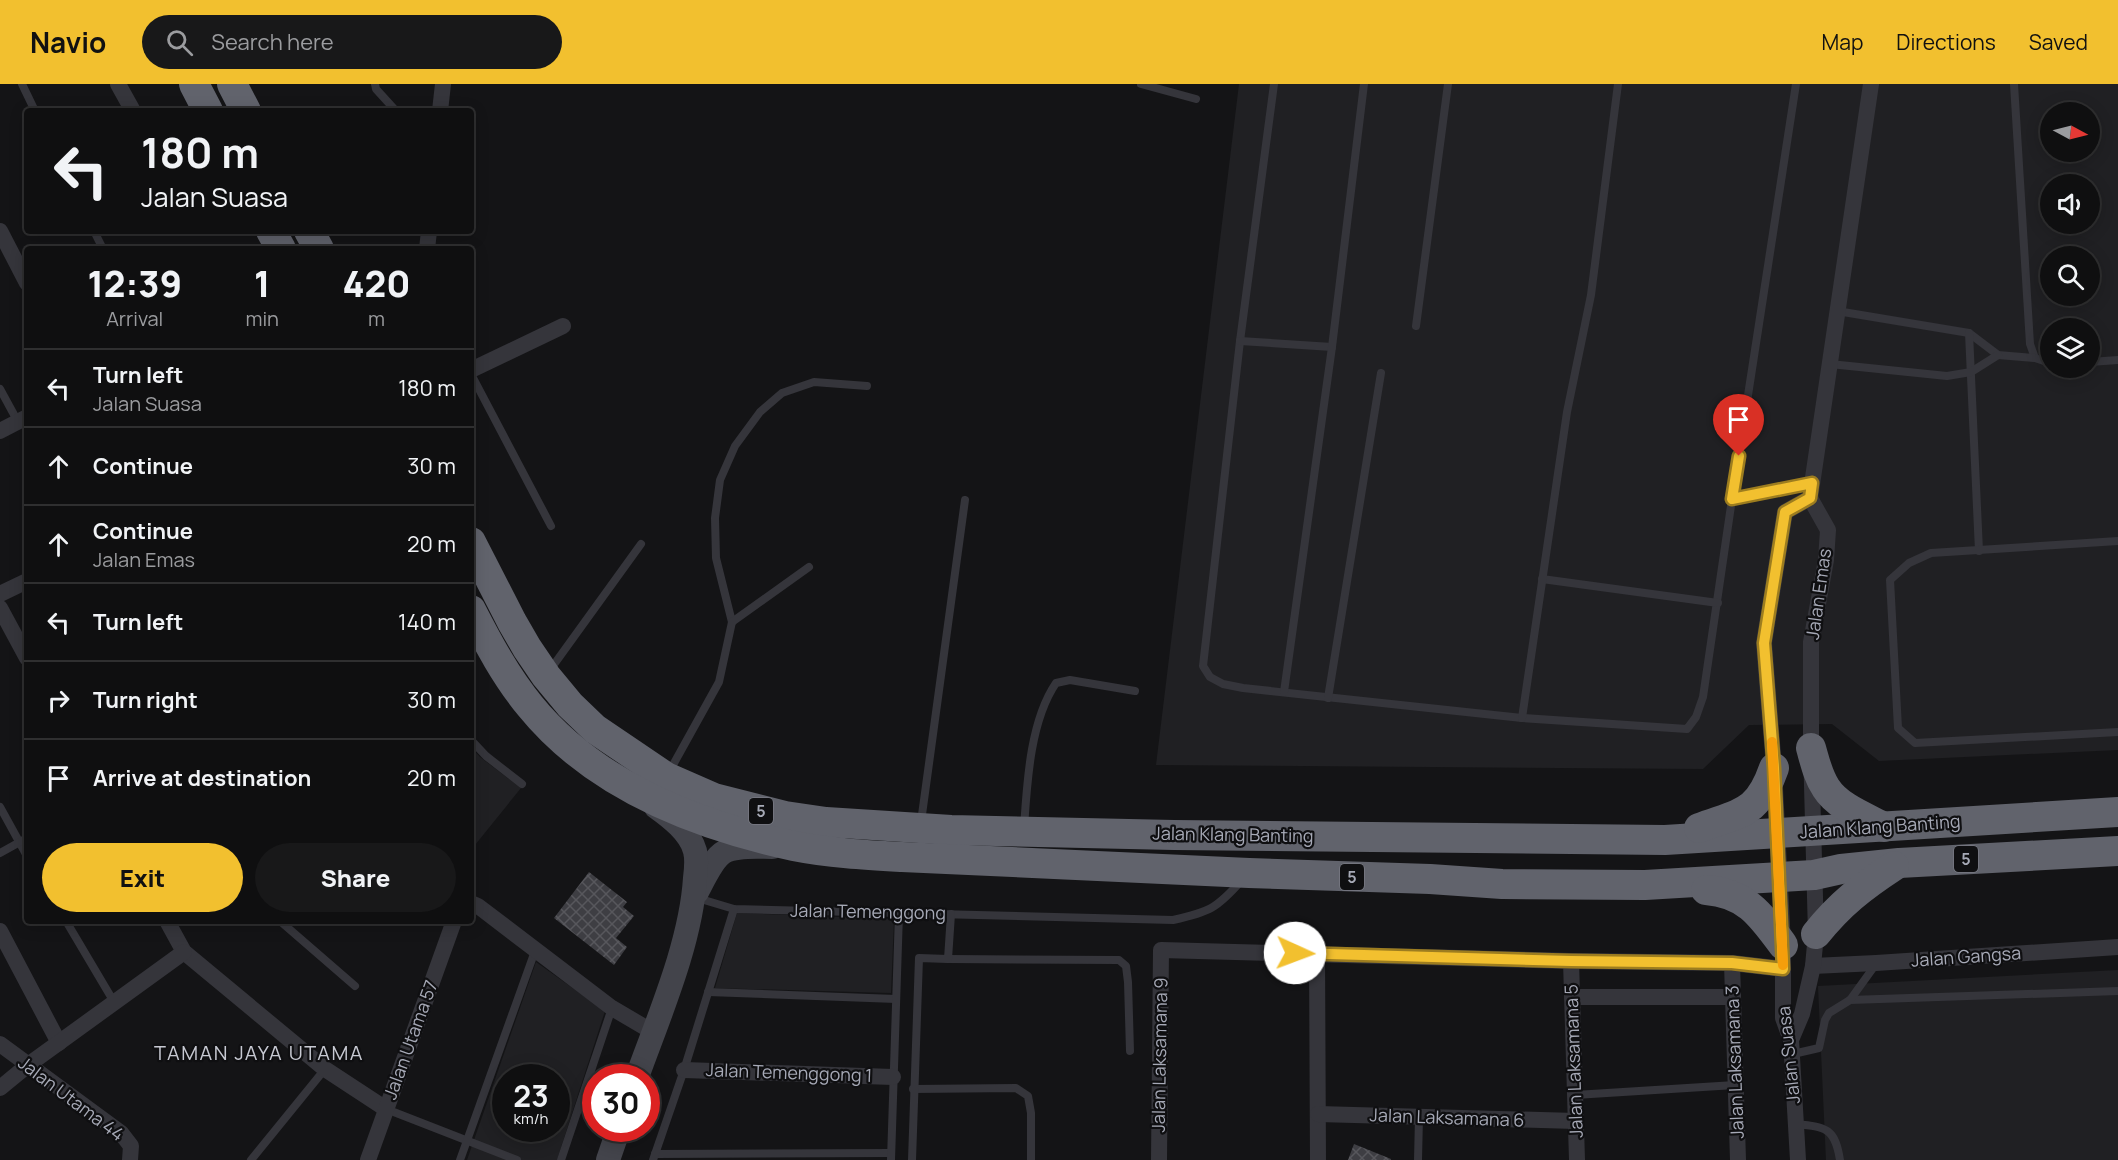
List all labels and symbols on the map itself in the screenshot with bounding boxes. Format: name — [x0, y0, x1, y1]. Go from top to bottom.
north arrow — [2040, 102, 2100, 162]
pin — [1713, 394, 1764, 456]
street label: Jalan Emas — [1800, 547, 1836, 641]
road number: 5 — [749, 798, 773, 824]
street label: Jalan Klang Banting — [1799, 808, 1961, 844]
street label: Jalan Klang Banting — [1152, 821, 1314, 847]
road number: 5 — [1954, 846, 1978, 872]
road number: 5 — [1340, 864, 1364, 890]
street label: Jalan Temenggong — [790, 898, 946, 924]
position arrow — [1263, 921, 1327, 985]
street label: Jalan Gangsa — [1910, 940, 2022, 972]
street label: Jalan Utama 57 — [377, 977, 443, 1102]
street label: Jalan Laksamana 9 — [1146, 977, 1172, 1133]
street label: Jalan Laksamana 5 — [1558, 984, 1588, 1138]
street label: Jalan Laksamana 3 — [1719, 985, 1749, 1139]
street label: Jalan Suasa — [1771, 1005, 1805, 1105]
district label: TAMAN JAYA UTAMA — [154, 1039, 364, 1066]
street label: Jalan Utama 44 — [14, 1050, 130, 1146]
street label: Jalan Temenggong 1 — [705, 1057, 873, 1087]
speed limit sign: 30 — [582, 1064, 660, 1142]
street label: Jalan Laksamana 6 — [1369, 1102, 1525, 1132]

